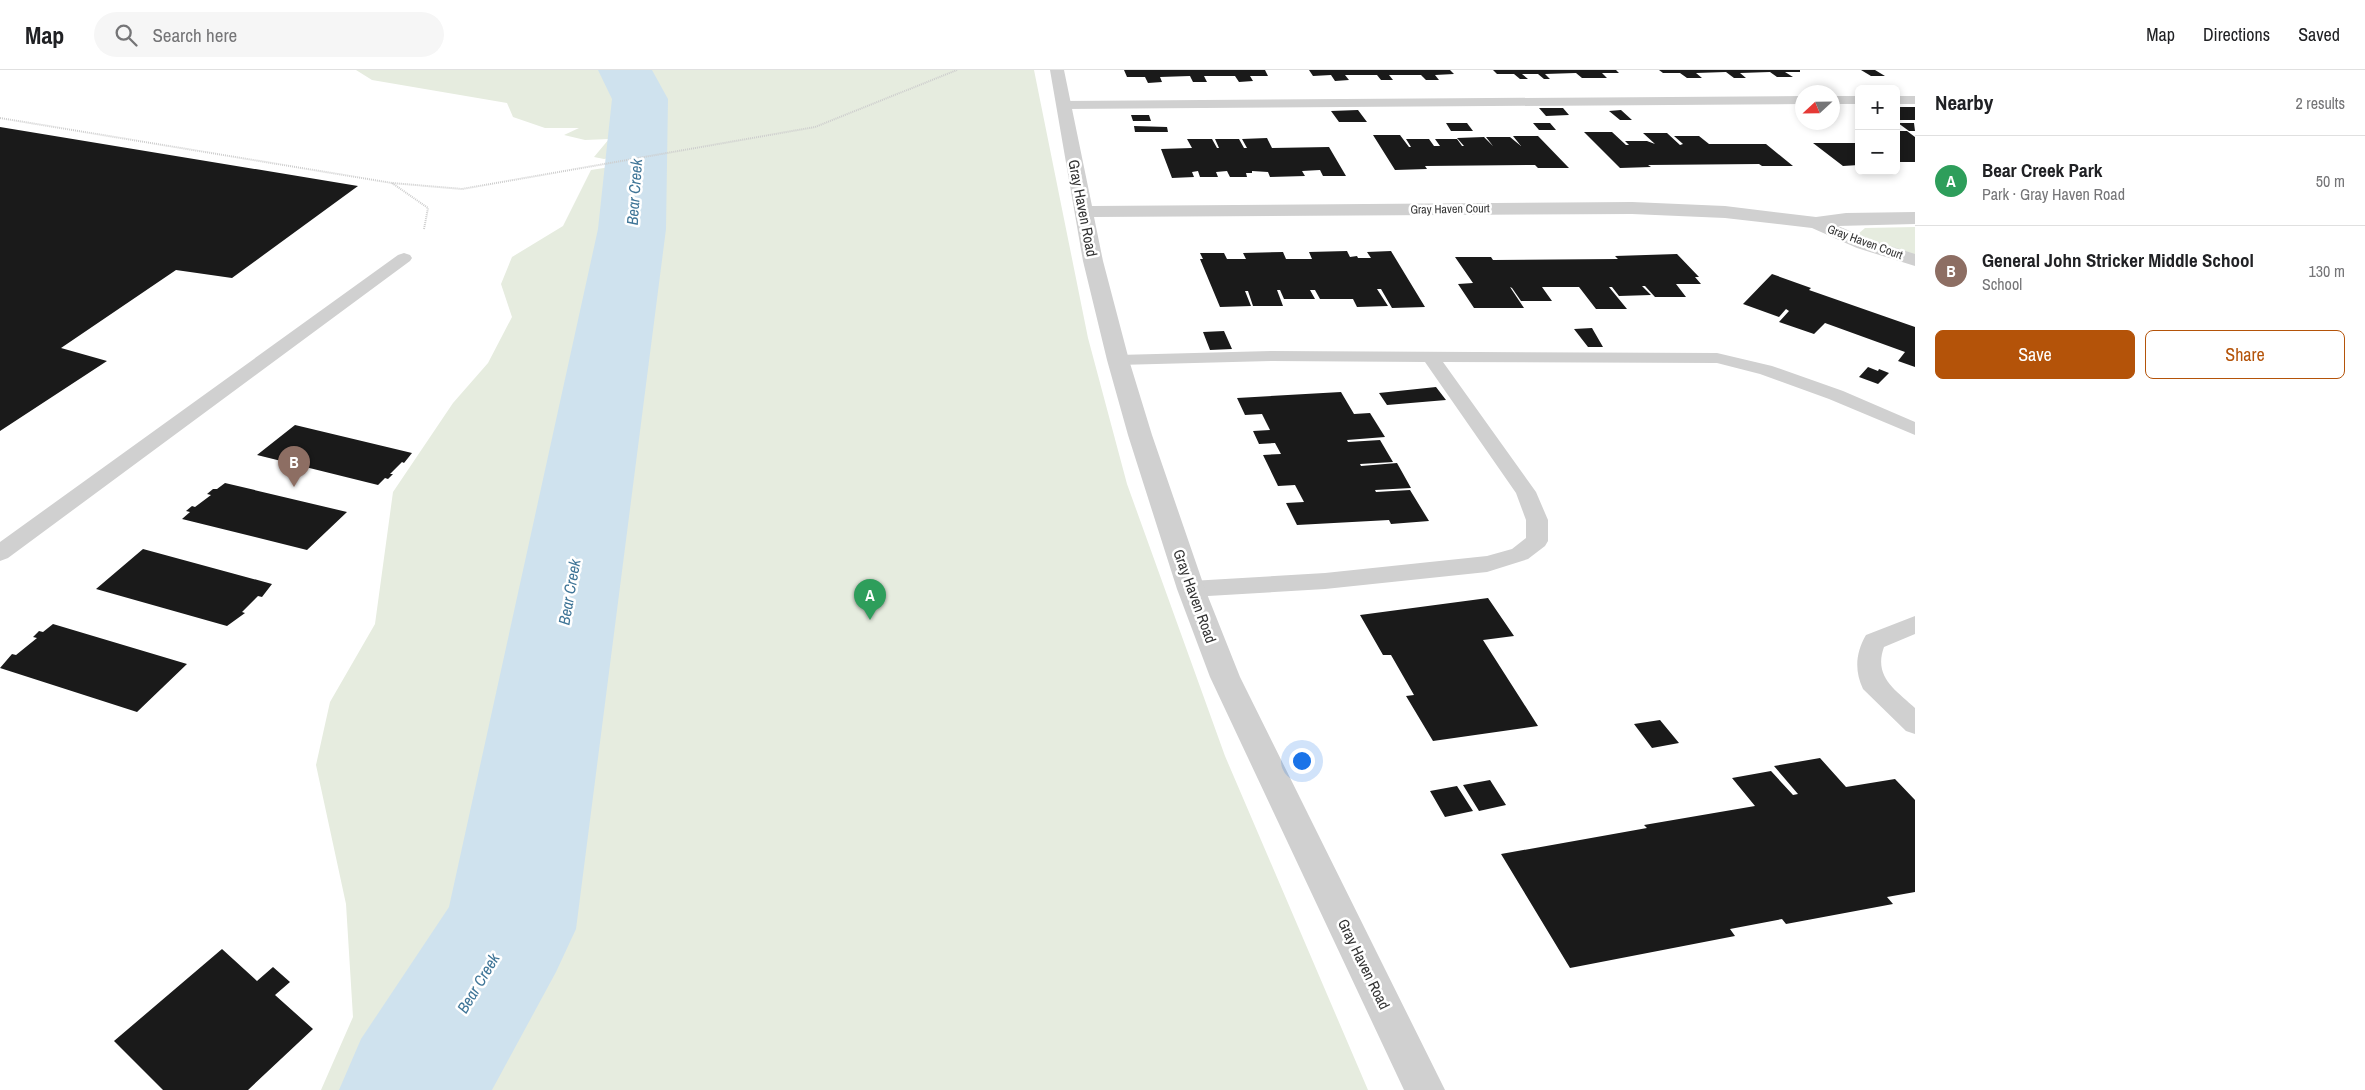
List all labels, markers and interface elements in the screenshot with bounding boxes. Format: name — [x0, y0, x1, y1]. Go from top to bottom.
search box — [94, 12, 444, 57]
text: Map — [25, 19, 64, 51]
icon: search — [112, 21, 140, 49]
text: Search here — [152, 22, 237, 48]
text: Map — [2146, 22, 2175, 47]
text: Directions — [2203, 22, 2270, 47]
text: Saved — [2298, 22, 2340, 47]
north arrow — [1795, 85, 1840, 130]
map controls — [1855, 85, 1900, 175]
button: + — [1855, 85, 1900, 130]
text: Nearby — [1935, 88, 1993, 117]
text: 2 results — [2295, 92, 2345, 114]
button: − — [1855, 130, 1900, 175]
text: Bear Creek Park — [1982, 157, 2102, 183]
water label: Bear Creek — [621, 158, 647, 226]
street label: Gray Haven Road — [1063, 158, 1103, 258]
text: A — [1946, 170, 1956, 192]
text: 50 m — [2316, 170, 2345, 192]
text: Park · Gray Haven Road — [1982, 183, 2125, 205]
street label: Gray Haven Court — [1410, 200, 1490, 218]
street label: Gray Haven Court — [1825, 221, 1905, 263]
text: General John Stricker Middle School — [1982, 247, 2254, 273]
text: B — [1946, 260, 1956, 282]
text: 130 m — [2309, 260, 2345, 282]
text: School — [1982, 273, 2022, 295]
button: Save — [1935, 330, 2135, 379]
button: Share — [2145, 330, 2345, 379]
pin: B — [278, 446, 310, 487]
street label: Gray Haven Road — [1168, 546, 1222, 646]
water label: Bear Creek — [552, 557, 586, 627]
pin: A — [854, 579, 886, 620]
your location — [1289, 748, 1315, 774]
street label: Gray Haven Road — [1333, 915, 1395, 1013]
water label: Bear Creek — [451, 949, 505, 1017]

